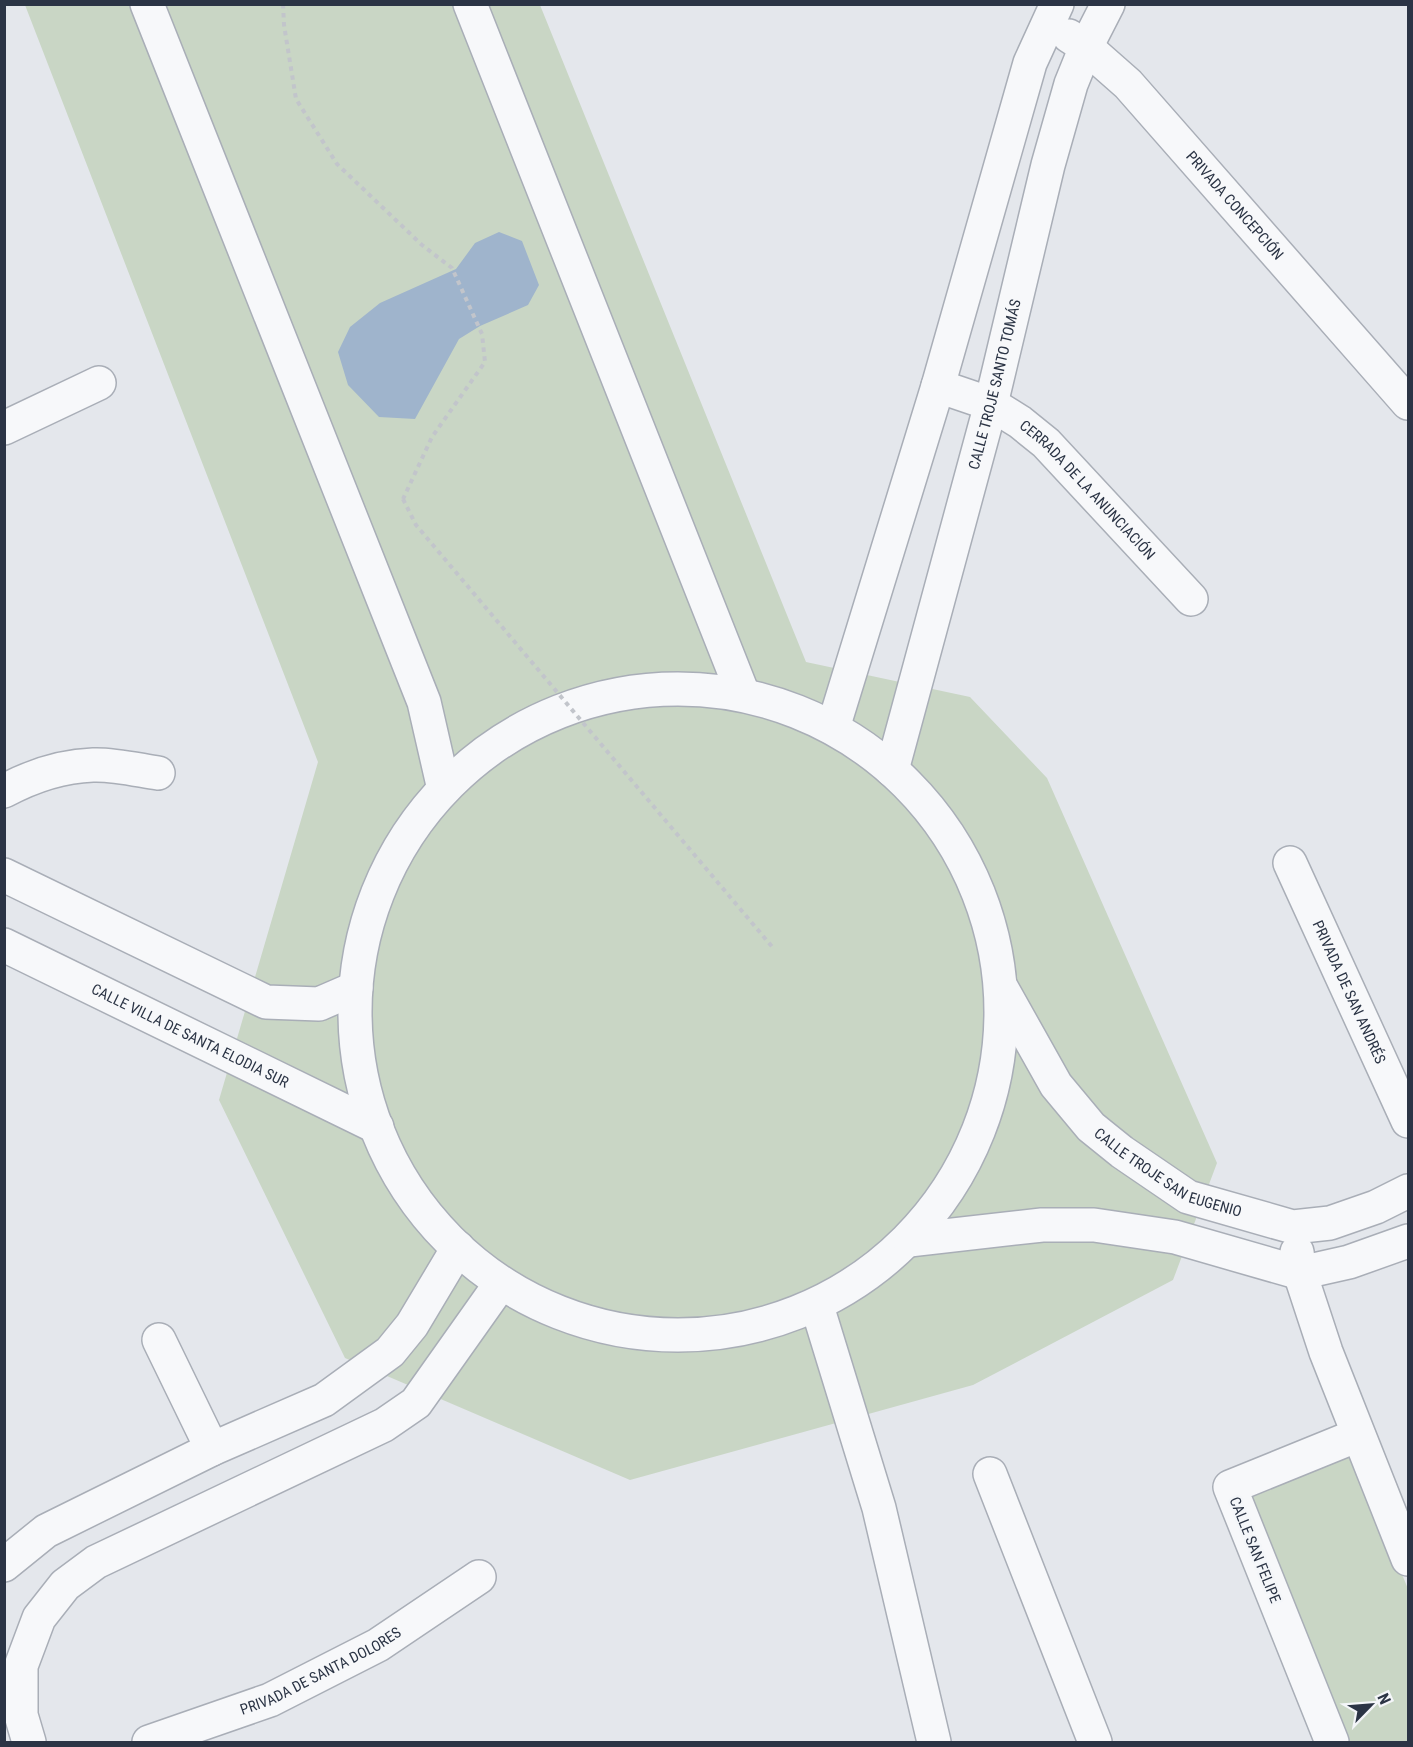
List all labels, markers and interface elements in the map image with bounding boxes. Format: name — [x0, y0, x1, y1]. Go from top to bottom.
street label: PRIVADA CONCEPCIÓN — [1182, 147, 1287, 264]
street label: CALLE TROJE SANTO TOMÁS — [965, 297, 1025, 472]
street label: CERRADA DE LA ANUNCIACIÓN — [1016, 416, 1159, 563]
street label: PRIVADA DE SAN ANDRÉS — [1309, 918, 1390, 1067]
street label: CALLE VILLA DE SANTA ELODIA SUR — [88, 980, 292, 1092]
street label: CALLE TROJE SAN EUGENIO — [1091, 1124, 1244, 1221]
street label: CALLE SAN FELIPE — [1226, 1494, 1284, 1606]
street label: PRIVADA DE SANTA DOLORES — [238, 1623, 405, 1719]
north arrow — [1341, 1675, 1401, 1735]
text: N — [1373, 1690, 1395, 1707]

